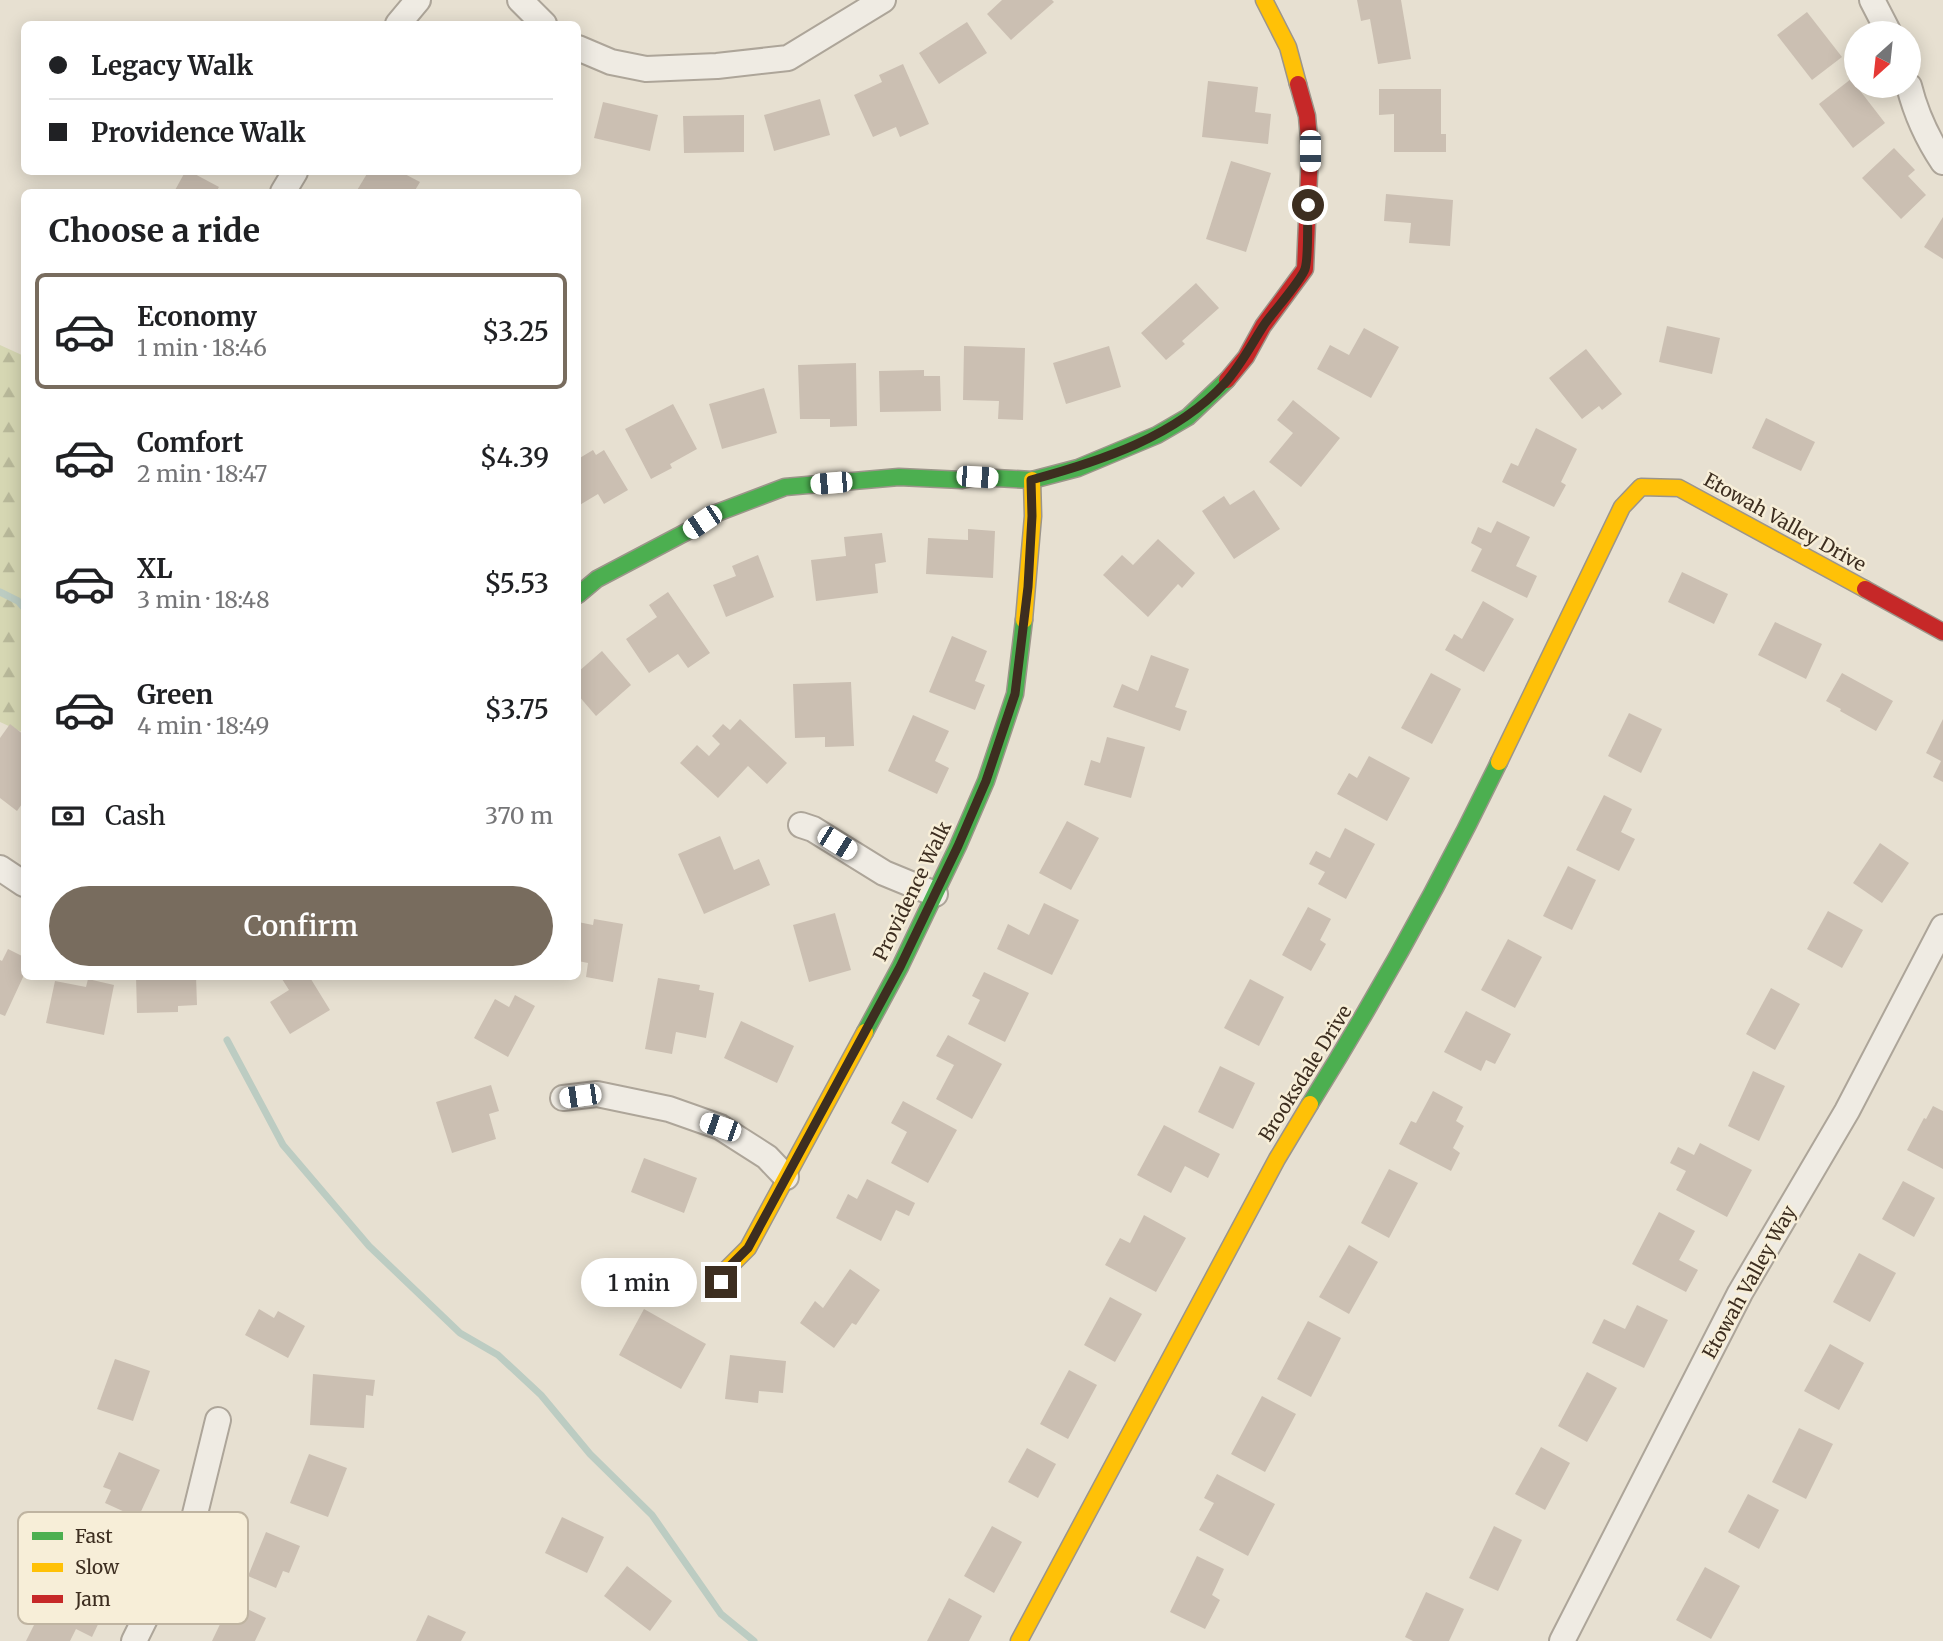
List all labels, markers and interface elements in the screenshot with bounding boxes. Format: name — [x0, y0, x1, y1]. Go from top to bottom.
north arrow — [1844, 21, 1922, 98]
map controls — [1844, 21, 1921, 98]
text: Legacy Walk — [91, 49, 253, 82]
text: Providence Walk — [91, 116, 306, 149]
car — [1300, 130, 1321, 172]
route start — [1292, 189, 1324, 221]
text: Choose a ride — [49, 211, 260, 251]
icon: car — [53, 300, 116, 363]
text: Economy — [137, 300, 257, 333]
text: $3.25 — [482, 315, 549, 348]
text: 1 min · 18:46 — [137, 333, 267, 362]
icon: car — [53, 426, 116, 489]
text: Comfort — [137, 426, 243, 459]
text: $4.39 — [480, 441, 549, 474]
text: 2 min · 18:47 — [137, 459, 267, 488]
car — [956, 465, 999, 489]
street label: Etowah Valley Drive — [1700, 467, 1870, 577]
car — [810, 471, 853, 495]
car — [679, 502, 726, 542]
icon: car — [53, 552, 116, 615]
text: XL — [137, 552, 173, 585]
text: $5.53 — [484, 567, 549, 600]
text: 3 min · 18:48 — [137, 585, 270, 614]
icon: car — [53, 678, 116, 741]
text: Green — [137, 678, 213, 711]
text: $3.75 — [485, 693, 549, 726]
text: 4 min · 18:49 — [137, 711, 269, 740]
icon: cash — [49, 797, 87, 835]
text: Cash — [105, 799, 166, 832]
text: 370 m — [485, 801, 553, 830]
street label: Providence Walk — [868, 817, 956, 965]
car — [814, 823, 861, 863]
button: Confirm — [49, 886, 553, 966]
street label: Brooksdale Drive — [1253, 1000, 1357, 1146]
car — [558, 1083, 603, 1109]
car — [697, 1110, 744, 1144]
street label: Etowah Valley Way — [1697, 1201, 1801, 1363]
callout: 1 min — [581, 1258, 696, 1306]
route end — [705, 1266, 737, 1298]
text: 1 min — [608, 1268, 670, 1297]
legend — [18, 1512, 248, 1624]
text: Fast — [75, 1524, 113, 1548]
text: Slow — [75, 1555, 120, 1579]
text: Jam — [74, 1587, 111, 1611]

